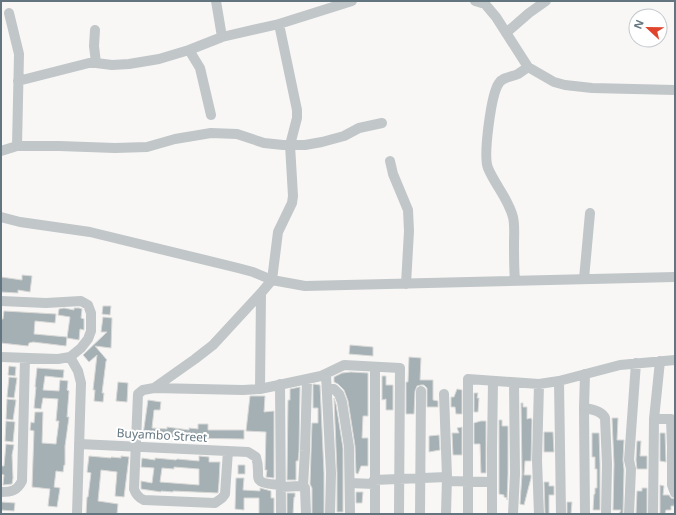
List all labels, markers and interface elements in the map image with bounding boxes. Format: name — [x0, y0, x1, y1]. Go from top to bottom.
north arrow — [628, 8, 668, 48]
text: N — [630, 17, 647, 31]
street label: Buyambo Street — [116, 424, 208, 446]

